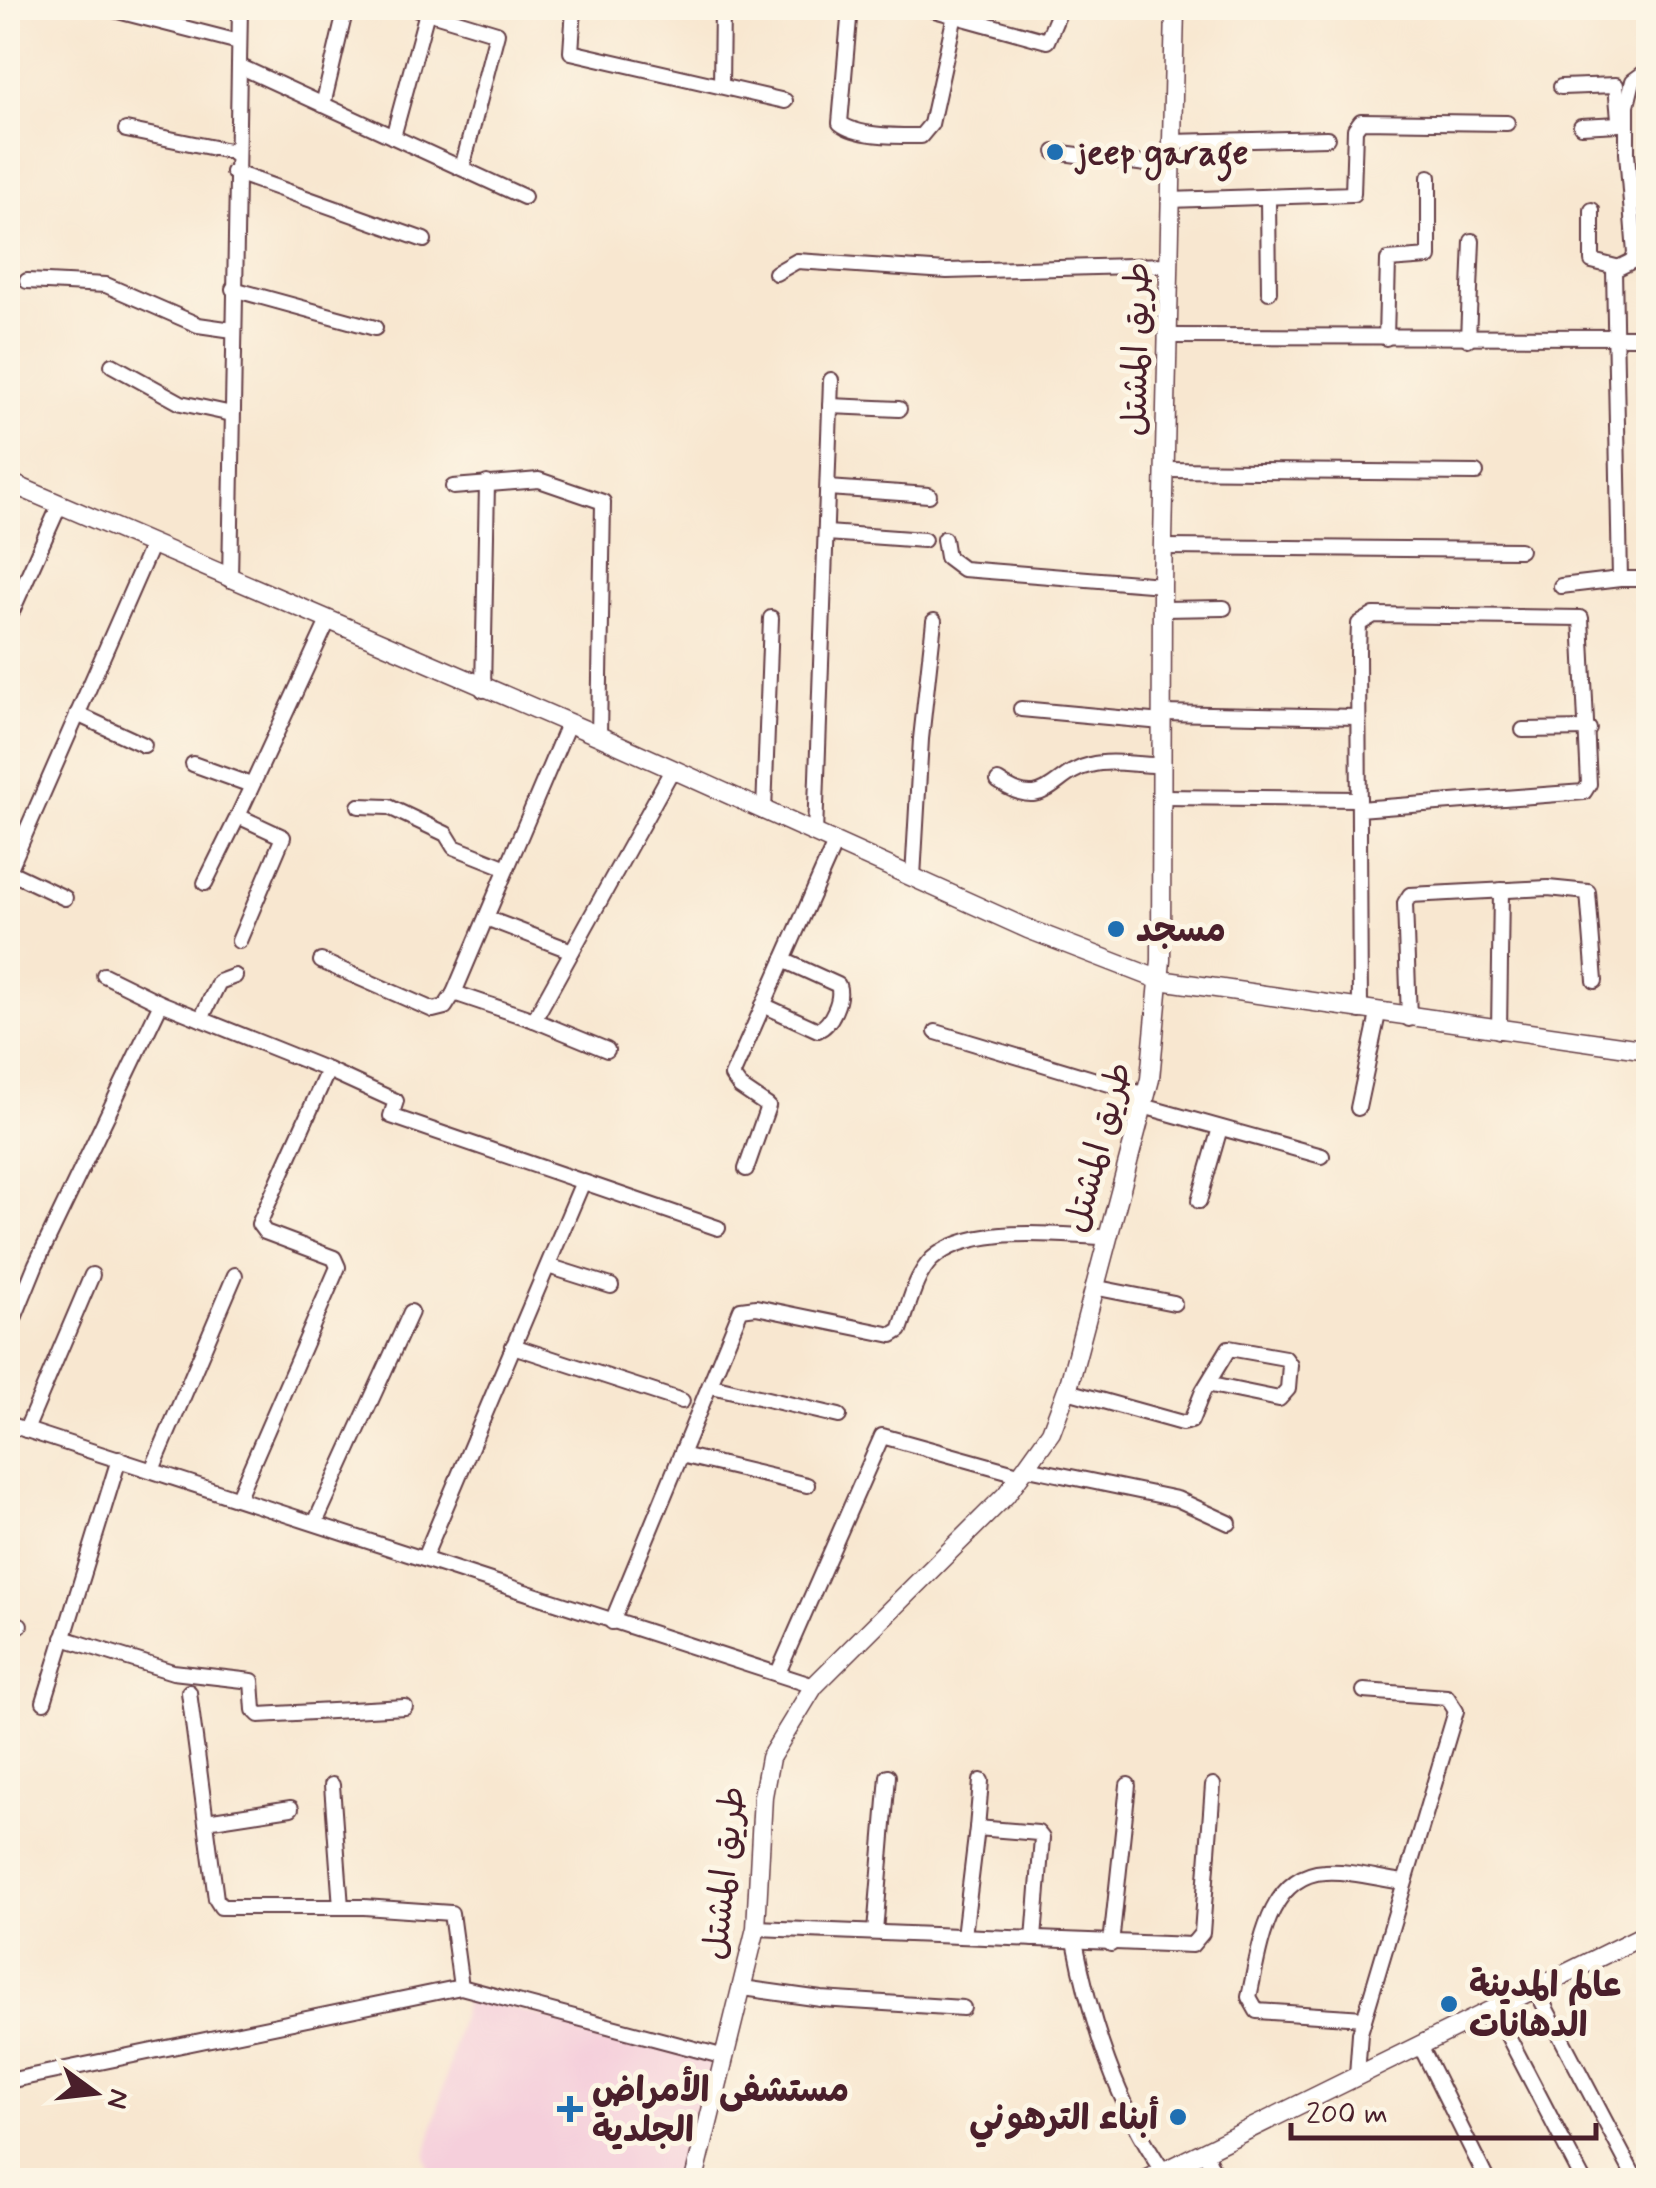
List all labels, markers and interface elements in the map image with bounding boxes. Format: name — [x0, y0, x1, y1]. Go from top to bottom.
place label: jeep garage — [1074, 131, 1249, 182]
marker: jeep garage — [1044, 141, 1066, 163]
street label: طريق المشتل — [1112, 261, 1162, 437]
place label: مسجد — [1136, 908, 1226, 954]
marker: مسجد — [1105, 918, 1127, 940]
street label: طريق المشتل — [1054, 1057, 1144, 1238]
street label: طريق المشتل — [693, 1784, 757, 1962]
place label: عالم المدينة الدهانات — [1469, 1963, 1621, 2049]
marker: عالم المدينة الدهانات — [1438, 1993, 1460, 2015]
north arrow — [45, 2043, 145, 2143]
place label: مستشفى الأمراض الجلدية — [592, 2065, 849, 2154]
scale bar — [1291, 2078, 1596, 2140]
text: N — [96, 2085, 137, 2113]
place label: أبناء الترهوني — [969, 2095, 1159, 2148]
text: 200 m — [1306, 2095, 1388, 2134]
marker: مستشفى الأمراض الجلدية — [557, 2096, 583, 2122]
marker: أبناء الترهوني — [1167, 2106, 1189, 2128]

